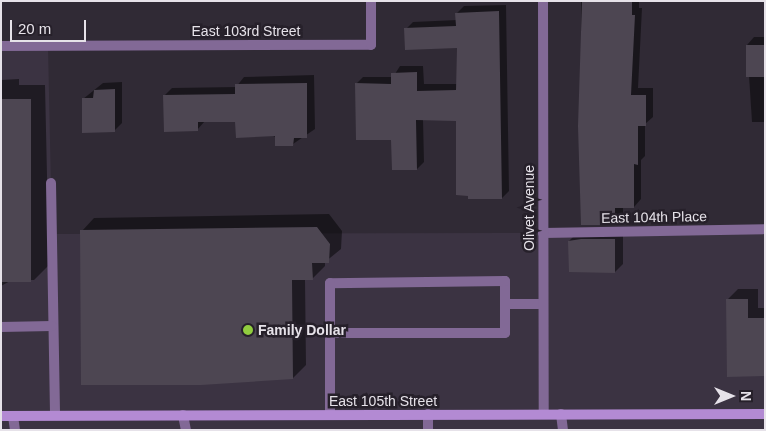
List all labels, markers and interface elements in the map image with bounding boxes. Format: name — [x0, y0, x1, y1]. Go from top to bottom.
scale bar — [12, 10, 89, 42]
text: 20 m — [18, 20, 51, 37]
street label: East 103rd Street — [192, 23, 300, 39]
street label: Olivet Avenue — [521, 165, 537, 251]
street label: East 104th Place — [601, 208, 707, 226]
place label: Family Dollar — [258, 322, 346, 338]
marker: Family Dollar — [242, 324, 254, 336]
north arrow — [706, 371, 756, 421]
text: N — [738, 391, 754, 401]
street label: East 105th Street — [329, 393, 437, 409]

